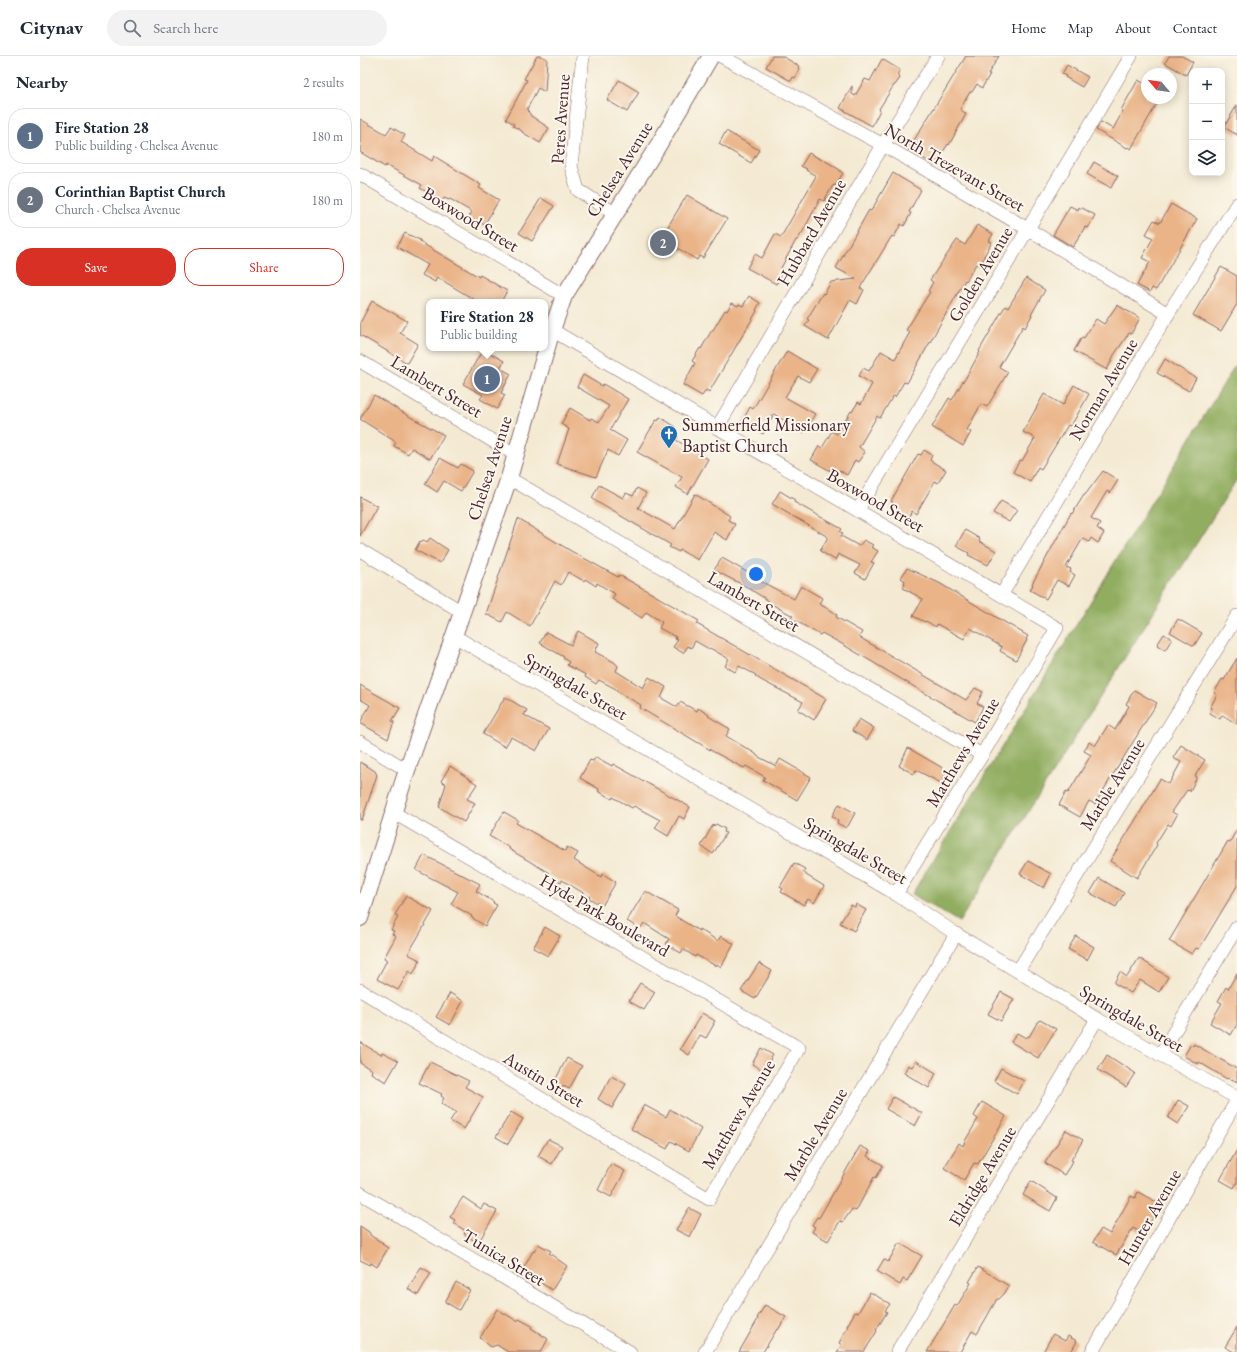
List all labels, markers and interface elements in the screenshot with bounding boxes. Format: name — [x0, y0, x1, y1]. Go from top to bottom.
search box — [107, 10, 387, 46]
text: Citynav — [20, 15, 83, 40]
icon: search — [121, 17, 143, 39]
text: Search here — [153, 18, 218, 37]
text: Home — [1011, 19, 1046, 37]
text: Map — [1068, 19, 1093, 37]
text: About — [1115, 19, 1151, 37]
text: Contact — [1173, 19, 1217, 37]
north arrow — [1141, 68, 1177, 104]
map controls — [1189, 68, 1225, 176]
button: + — [1189, 68, 1225, 104]
text: Nearby — [16, 71, 68, 93]
street label: Peres Avenue — [545, 73, 575, 165]
text: 2 results — [303, 74, 344, 91]
button: − — [1189, 104, 1225, 140]
street label: Chelsea Avenue — [580, 117, 658, 221]
text: Fire Station 28 — [55, 118, 149, 137]
street label: North Trezevant Street — [881, 118, 1029, 217]
text: 1 — [27, 128, 33, 145]
text: 180 m — [312, 128, 343, 145]
text: Public building · Chelsea Avenue — [55, 137, 218, 154]
button: layers — [1189, 140, 1225, 176]
street label: Hubbard Avenue — [771, 174, 851, 290]
street label: Boxwood Street — [419, 181, 524, 257]
text: Corinthian Baptist Church — [55, 182, 226, 201]
text: 2 — [27, 192, 33, 209]
text: 180 m — [312, 192, 343, 209]
text: Church · Chelsea Avenue — [55, 201, 180, 218]
street label: Golden Avenue — [943, 222, 1017, 326]
pin: 2 — [650, 228, 676, 258]
button: Save — [16, 248, 176, 286]
button: Share — [184, 248, 344, 286]
popup — [426, 299, 548, 351]
text: Fire Station 28 — [440, 307, 534, 326]
text: Public building — [440, 326, 517, 343]
street label: Norman Avenue — [1063, 334, 1143, 444]
street label: Lambert Street — [387, 350, 487, 423]
pin: 1 — [474, 364, 500, 394]
street label: Chelsea Avenue — [461, 413, 517, 523]
place label: Summerfield Missionary Baptist Church — [682, 413, 851, 457]
church icon: Summerfield Missionary Baptist Church — [659, 424, 679, 449]
street label: Boxwood Street — [823, 463, 929, 537]
your location — [746, 564, 766, 584]
street label: Lambert Street — [704, 565, 805, 637]
street label: Springdale Street — [520, 647, 632, 725]
street label: Matthews Avenue — [920, 693, 1004, 811]
street label: Marble Avenue — [1075, 734, 1149, 834]
street label: Springdale Street — [800, 811, 912, 889]
street label: Hyde Park Boulevard — [536, 868, 675, 962]
street label: Springdale Street — [1076, 979, 1188, 1057]
street label: Austin Street — [498, 1045, 589, 1112]
street label: Matthews Avenue — [696, 1055, 780, 1173]
street label: Marble Avenue — [778, 1083, 852, 1185]
street label: Eldridge Avenue — [943, 1122, 1021, 1230]
street label: Hunter Avenue — [1112, 1165, 1186, 1269]
street label: Tunica Street — [458, 1223, 550, 1291]

